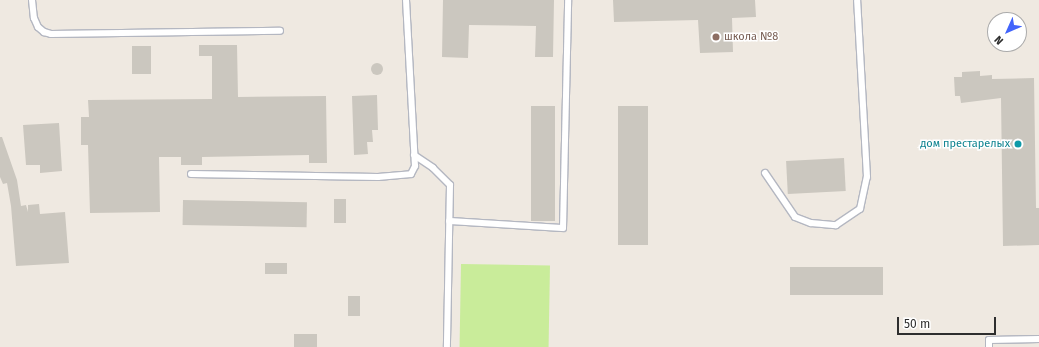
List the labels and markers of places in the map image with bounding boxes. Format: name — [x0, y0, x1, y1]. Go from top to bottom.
place label: школа №8 — [724, 30, 778, 44]
marker: школа №8 — [711, 32, 721, 42]
place label: дом престарелых — [920, 137, 1010, 151]
marker: дом престарелых — [1013, 139, 1023, 149]

